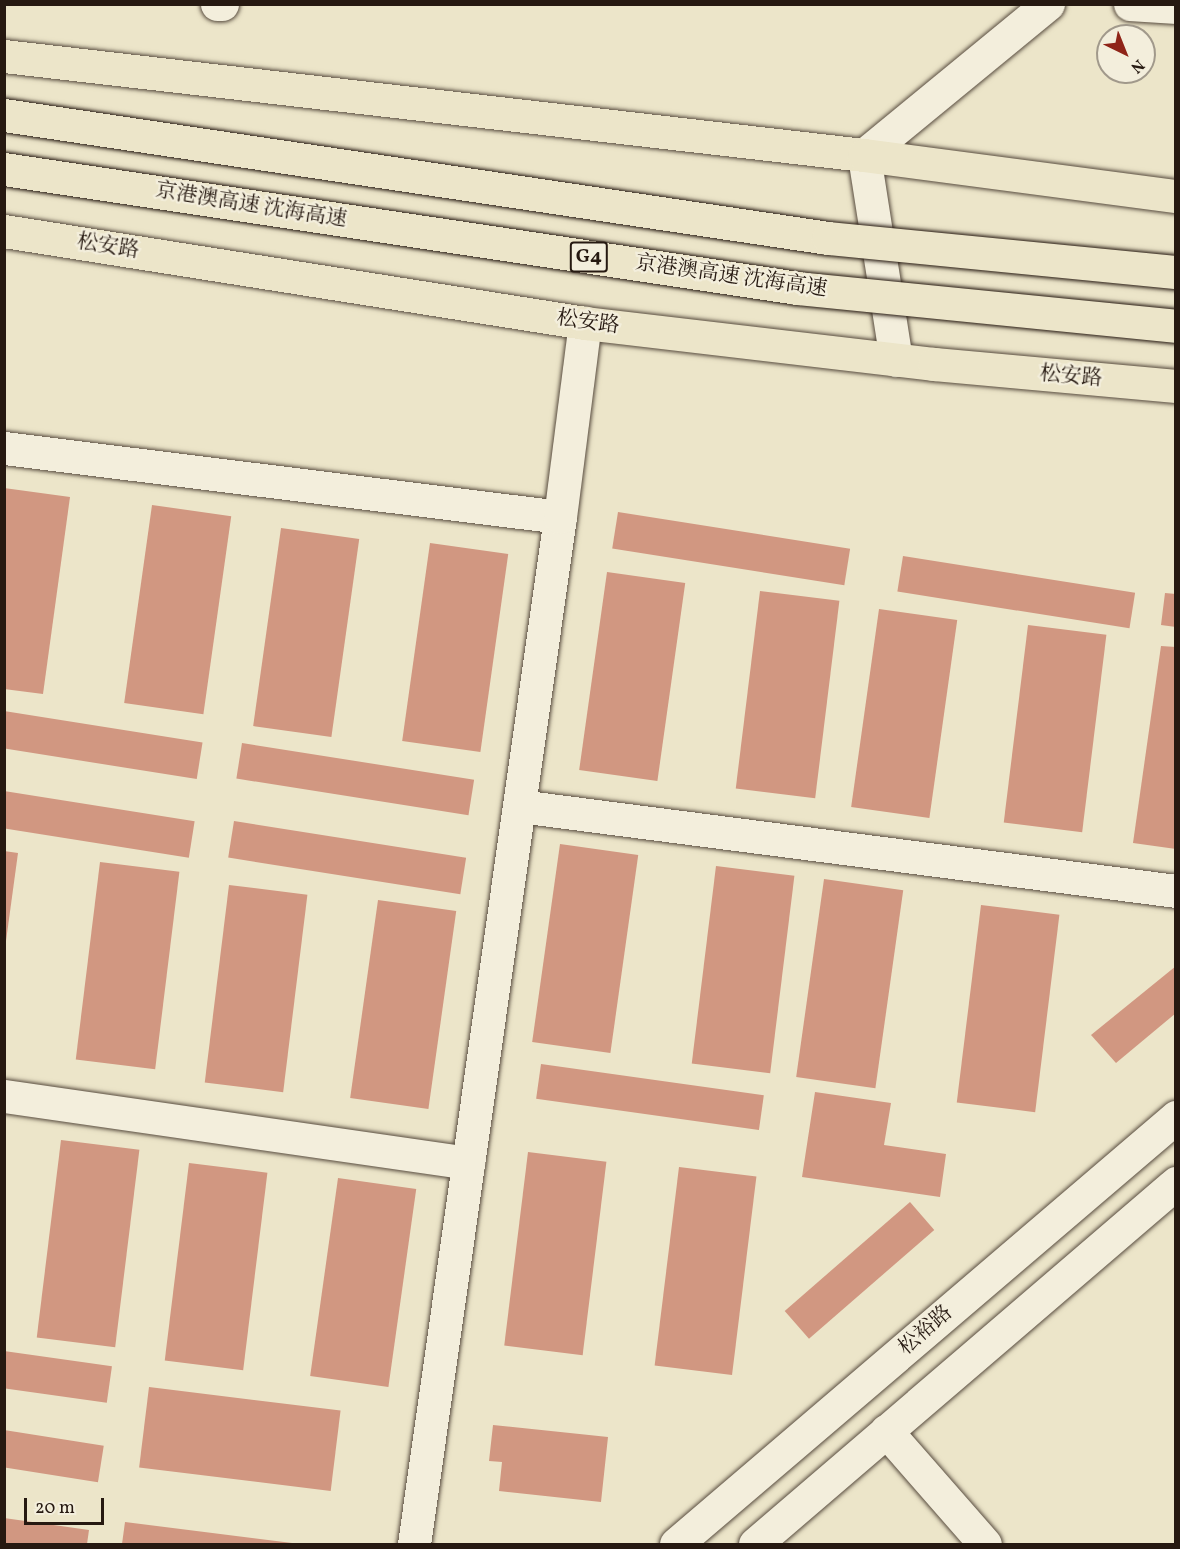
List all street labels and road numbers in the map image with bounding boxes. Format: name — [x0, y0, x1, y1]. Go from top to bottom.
street label: 京港澳高速 沈海高速 — [154, 178, 348, 234]
street label: 松安路 — [75, 230, 141, 264]
road number: G4 — [570, 240, 608, 274]
street label: 京港澳高速 沈海高速 — [634, 251, 828, 303]
street label: 松安路 — [555, 306, 621, 340]
street label: 松安路 — [1039, 362, 1103, 392]
street label: 松裕路 — [894, 1301, 958, 1361]

